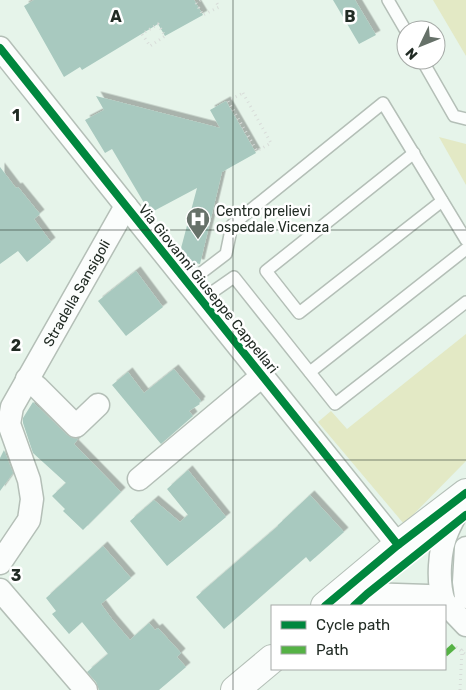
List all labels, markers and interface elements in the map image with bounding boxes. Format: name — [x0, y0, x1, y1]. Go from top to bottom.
text: A — [110, 7, 122, 26]
text: B — [344, 7, 356, 26]
north arrow — [396, 20, 446, 70]
text: N — [402, 44, 422, 63]
text: 1 — [12, 106, 20, 125]
street label: Via Giovanni Giuseppe Cappellari — [135, 201, 281, 377]
place label: Centro prelievi ospedale Vicenza — [216, 203, 329, 236]
hospital icon: Centro prelievi ospedale Vicenza — [185, 206, 211, 240]
street label: Stradella Sansigoli — [40, 237, 114, 349]
text: 2 — [11, 336, 21, 355]
text: 3 — [11, 566, 21, 585]
legend — [271, 605, 446, 670]
text: Cycle path — [316, 616, 390, 634]
text: Path — [316, 641, 349, 659]

